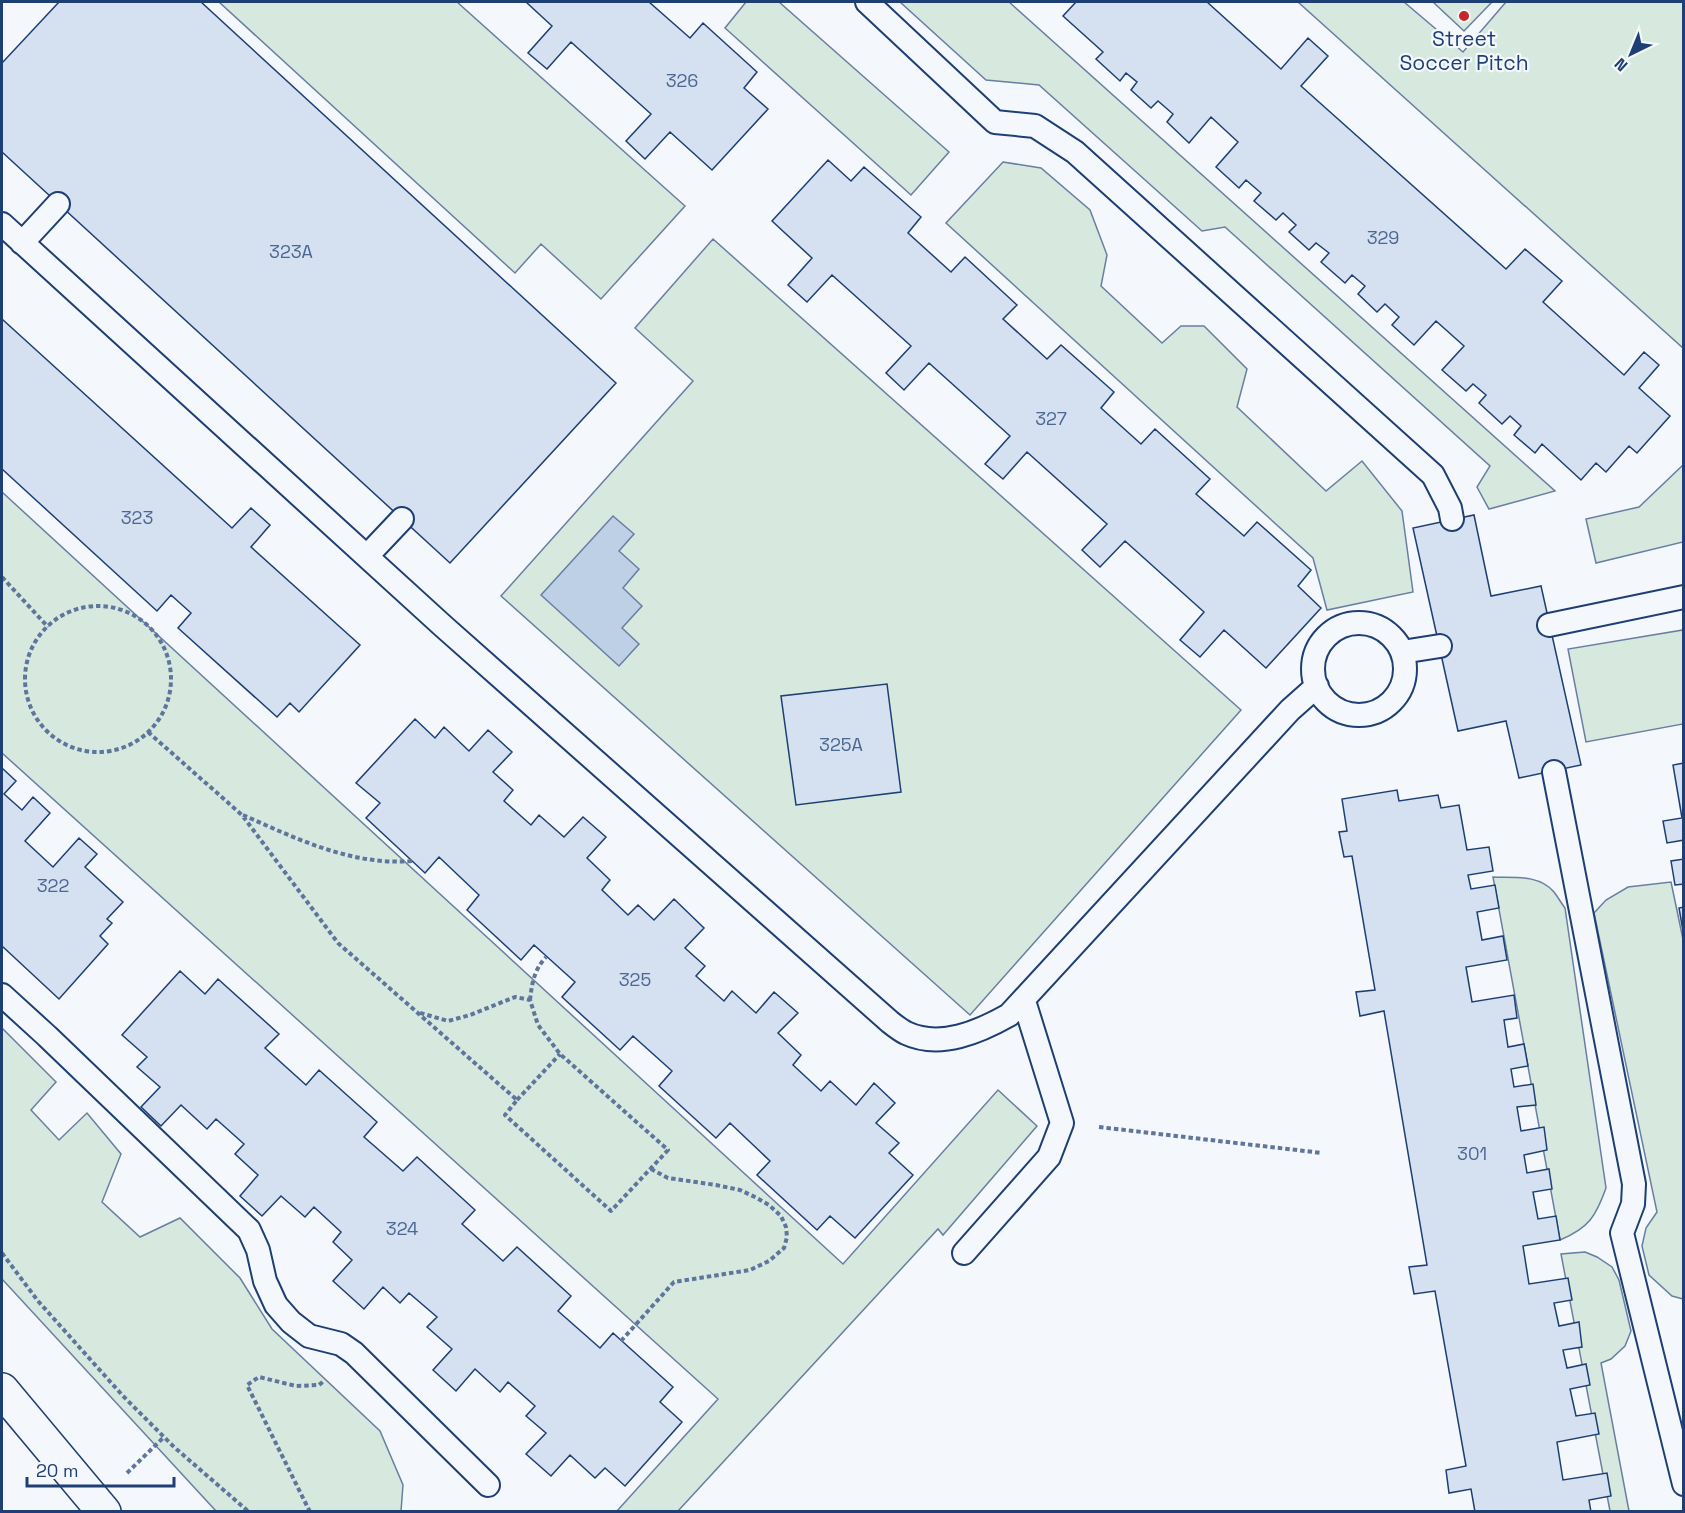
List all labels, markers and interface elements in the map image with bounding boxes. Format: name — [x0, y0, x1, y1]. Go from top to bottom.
marker: Street Soccer Pitch — [1457, 9, 1471, 23]
north arrow — [1601, 24, 1661, 84]
place label: Street Soccer Pitch — [1399, 25, 1529, 76]
text: N — [1610, 53, 1632, 76]
house number: 326 — [666, 69, 698, 92]
house number: 329 — [1367, 226, 1399, 249]
house number: 323A — [269, 240, 313, 263]
house number: 327 — [1035, 407, 1067, 430]
house number: 323 — [121, 506, 153, 529]
house number: 325A — [819, 733, 863, 756]
house number: 322 — [37, 874, 69, 897]
house number: 325 — [619, 968, 651, 991]
house number: 301 — [1457, 1142, 1487, 1165]
house number: 324 — [386, 1217, 418, 1240]
scale bar — [27, 1450, 174, 1488]
text: 20 m — [36, 1459, 79, 1482]

